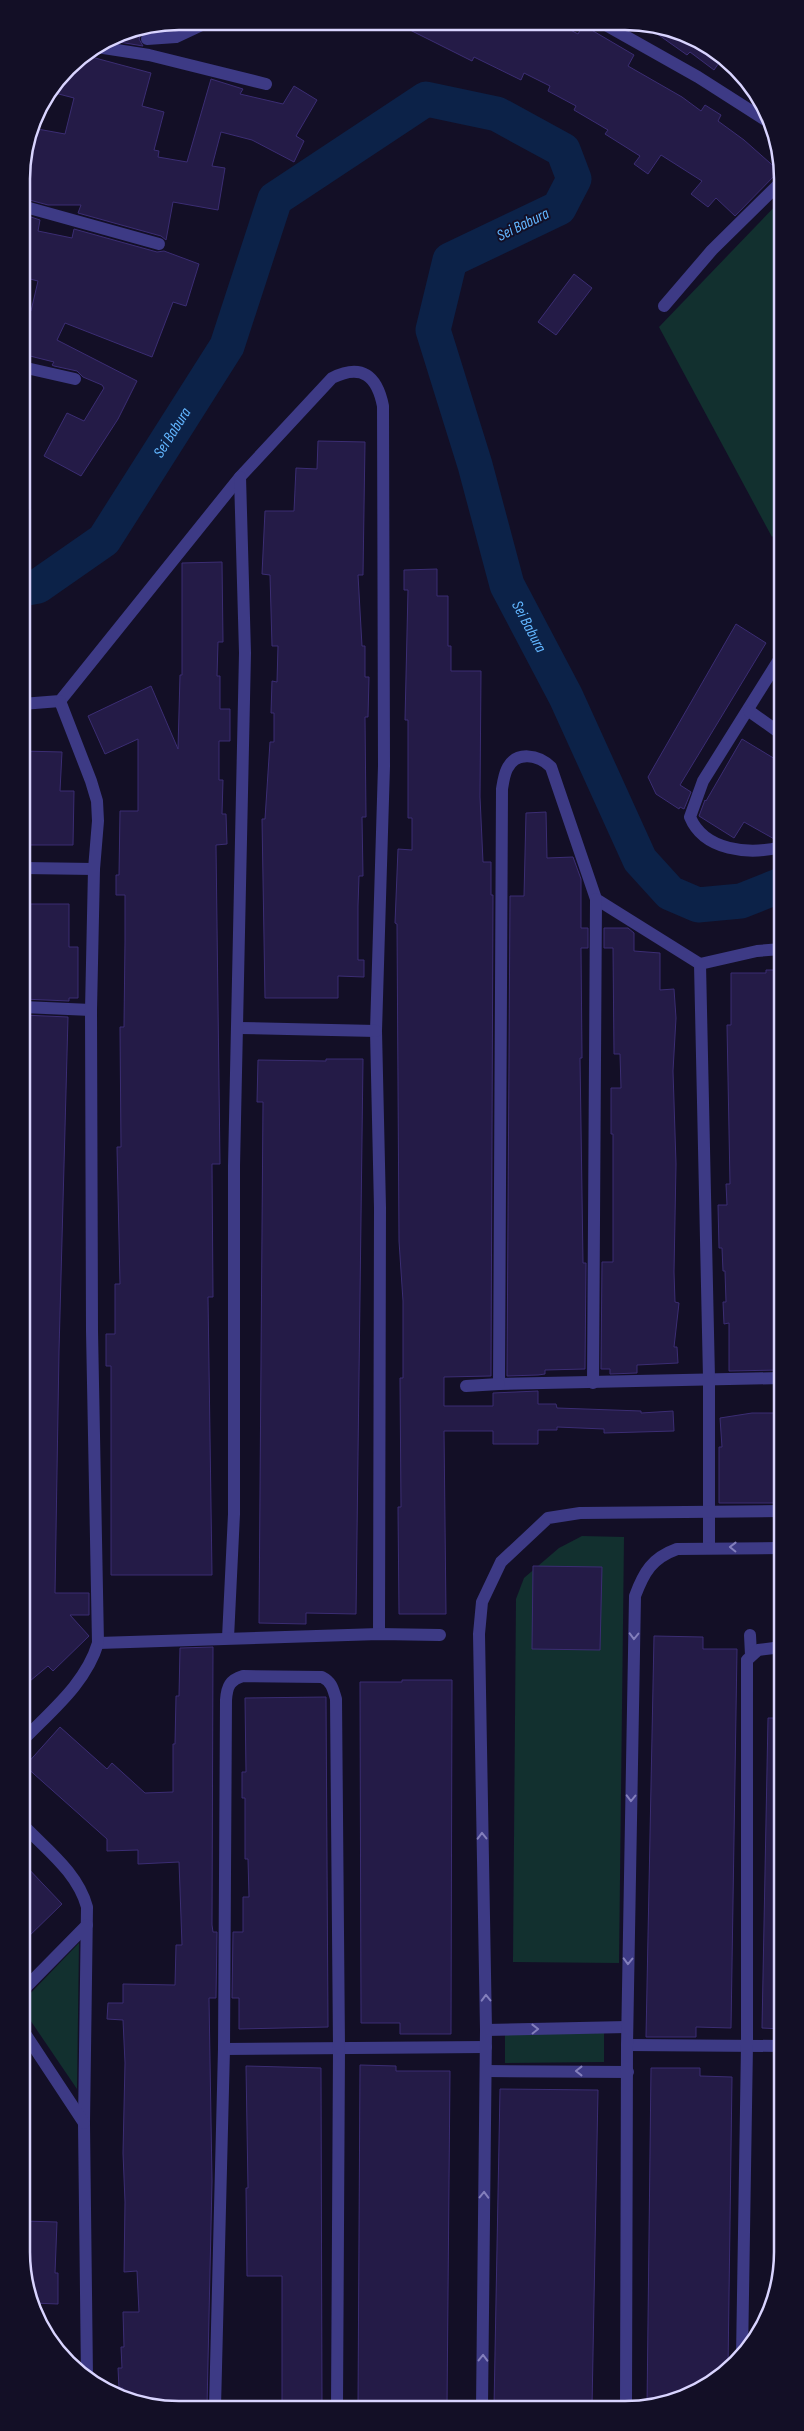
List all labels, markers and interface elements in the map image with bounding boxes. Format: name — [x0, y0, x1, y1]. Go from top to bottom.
water label: Sei Babura — [494, 204, 553, 246]
water label: Sei Babura — [149, 403, 195, 461]
water label: Sei Babura — [508, 598, 551, 656]
one-way arrow — [728, 1542, 736, 1553]
one-way arrow — [629, 1632, 639, 1640]
one-way arrow — [626, 1795, 636, 1803]
one-way arrow — [477, 1831, 488, 1839]
one-way arrow — [623, 1957, 634, 1965]
one-way arrow — [480, 1994, 491, 2002]
one-way arrow — [532, 2024, 539, 2034]
one-way arrow — [575, 2066, 583, 2077]
one-way arrow — [479, 2191, 490, 2199]
one-way arrow — [477, 2354, 488, 2362]

